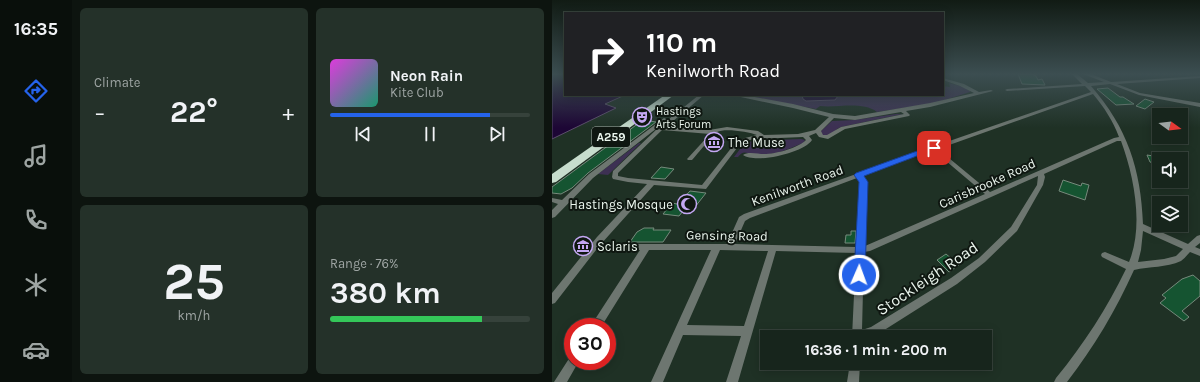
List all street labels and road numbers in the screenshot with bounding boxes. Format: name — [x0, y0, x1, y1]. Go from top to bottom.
road number: A259 — [592, 127, 630, 147]
street label: Carisbrooke Road — [937, 155, 1038, 211]
street label: Kenilworth Road — [749, 162, 845, 209]
street label: Gensing Road — [686, 227, 768, 244]
street label: Stockleigh Road — [873, 237, 982, 319]

